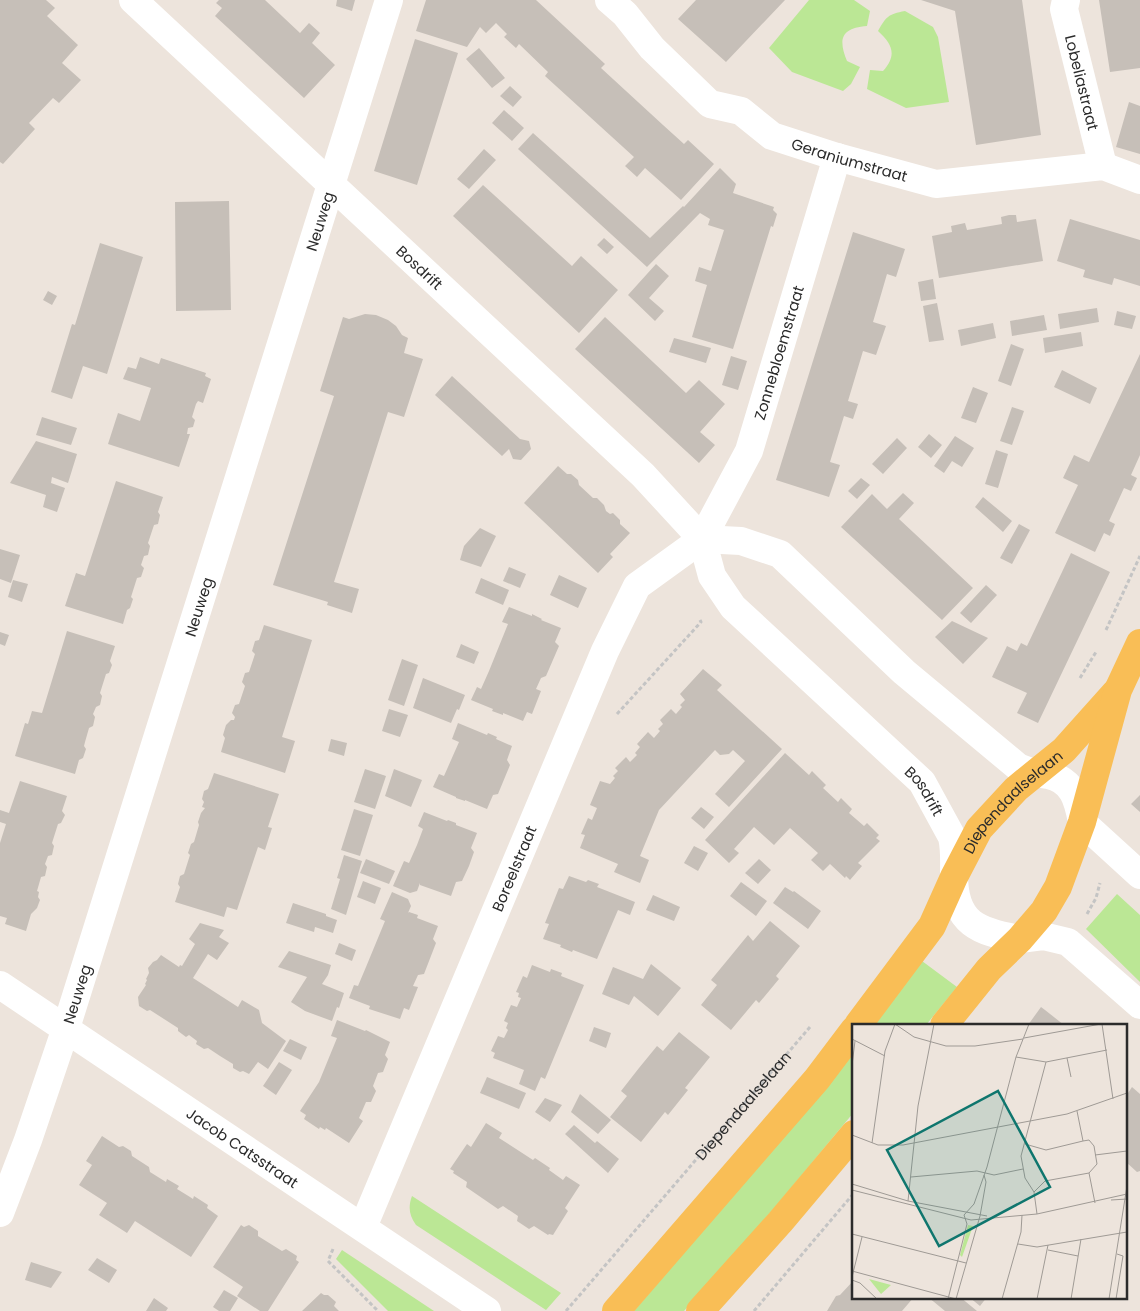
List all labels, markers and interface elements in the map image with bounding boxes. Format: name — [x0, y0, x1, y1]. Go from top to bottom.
street label: Lobeliastraat — [1060, 33, 1104, 133]
street label: Geraniumstraat — [789, 133, 910, 186]
street label: Neuweg — [300, 189, 339, 254]
street label: Bosdrift — [392, 240, 448, 294]
street label: Zonnebloemstraat — [748, 283, 808, 422]
street label: Neuweg — [179, 574, 218, 639]
street label: Diependaalselaan — [958, 745, 1067, 857]
street label: Bosdrift — [900, 761, 949, 819]
street label: Boreelstraat — [486, 822, 541, 915]
street label: Neuweg — [57, 962, 96, 1026]
inset map — [852, 1024, 1128, 1298]
street label: Diependaalselaan — [690, 1046, 795, 1164]
street label: Jacob Catsstraat — [183, 1102, 303, 1193]

